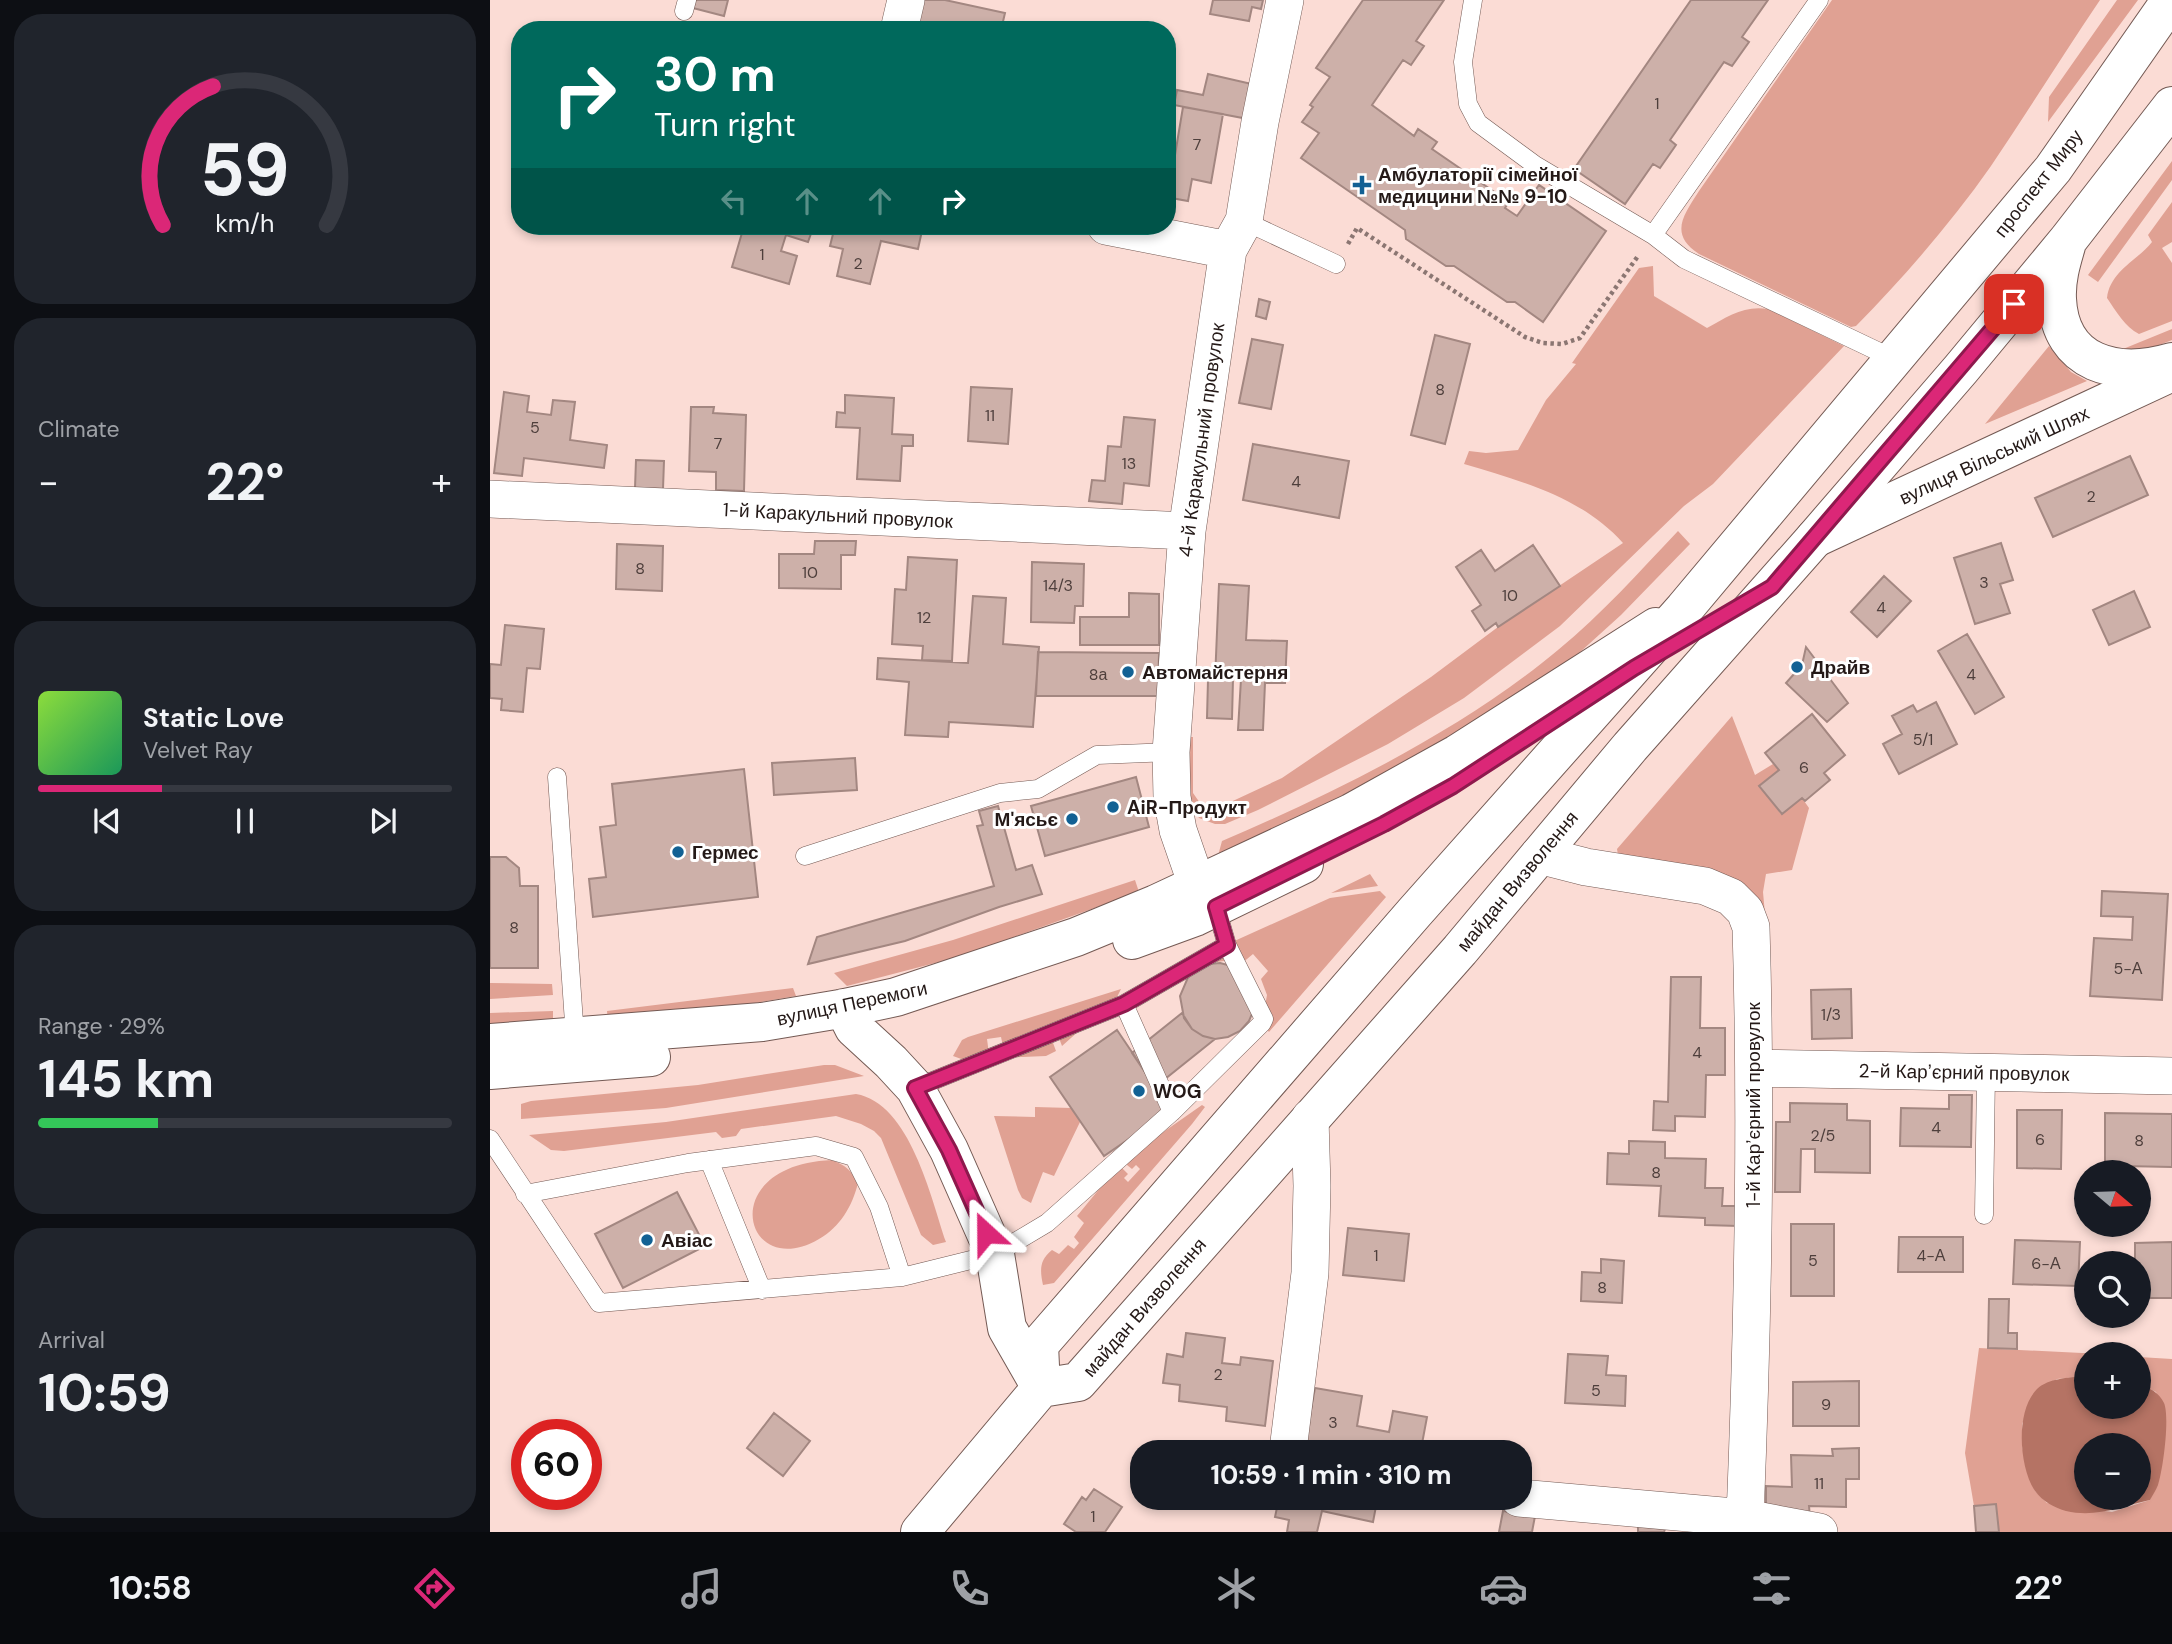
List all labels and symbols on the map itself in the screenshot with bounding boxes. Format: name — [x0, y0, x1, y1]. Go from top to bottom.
house number: 1 — [1655, 93, 1660, 114]
street label: проспект Миру — [1988, 124, 2089, 242]
house number: 7 — [1193, 134, 1201, 155]
place label: Амбулаторії сімейної медицини №№ 9-10 — [1378, 162, 1579, 209]
marker: Амбулаторії сімейної медицини №№ 9-10 — [1352, 175, 1372, 195]
house number: 1 — [760, 244, 765, 265]
house number: 2 — [853, 253, 863, 274]
pin — [1984, 274, 2044, 334]
street label: 4-й Каракульний провулок — [1173, 321, 1230, 559]
house number: 8 — [1435, 379, 1445, 400]
street label: вулиця Вільський Шлях — [1895, 400, 2094, 510]
house number: 11 — [985, 405, 995, 426]
house number: 5 — [530, 417, 540, 438]
house number: 7 — [714, 433, 722, 454]
house number: 13 — [1122, 453, 1136, 474]
house number: 4 — [1291, 471, 1301, 492]
house number: 2 — [2086, 486, 2096, 507]
street label: 1-й Каракульний провулок — [722, 497, 954, 534]
house number: 8 — [635, 558, 645, 579]
house number: 10 — [802, 562, 818, 583]
house number: 3 — [1979, 572, 1989, 593]
house number: 14/3 — [1043, 575, 1073, 596]
house number: 10 — [1502, 585, 1518, 606]
house number: 4 — [1876, 597, 1886, 618]
house number: 12 — [917, 607, 931, 628]
place label: Драйв — [1811, 655, 1870, 680]
marker: Драйв — [1789, 659, 1805, 675]
place label: Автомайстерня — [1142, 660, 1288, 685]
house number: 8а — [1089, 664, 1107, 685]
marker: Автомайстерня — [1120, 664, 1136, 680]
house number: 4 — [1966, 664, 1976, 685]
house number: 5/1 — [1913, 729, 1933, 750]
house number: 6 — [1799, 757, 1809, 778]
place label: AiR-Продукт — [1127, 795, 1247, 820]
marker: AiR-Продукт — [1105, 799, 1121, 815]
street label: майдан Визволення — [1451, 806, 1584, 957]
place label: М'ясьє — [995, 807, 1058, 832]
marker: М'ясьє — [1064, 811, 1080, 827]
place label: Гермес — [692, 840, 759, 865]
marker: Гермес — [670, 844, 686, 860]
house number: 8 — [509, 917, 519, 938]
house number: 5-А — [2113, 958, 2143, 979]
street label: вулиця Перемоги — [775, 975, 930, 1032]
street label: 1-й Карʼєрний провулок — [1741, 1001, 1766, 1208]
house number: 1/3 — [1821, 1004, 1841, 1025]
house number: 4 — [1692, 1042, 1702, 1063]
street label: 2-й Карʼєрний провулок — [1858, 1058, 2070, 1087]
place label: WOG — [1153, 1079, 1201, 1104]
marker: WOG — [1131, 1083, 1147, 1099]
house number: 4 — [1931, 1117, 1941, 1138]
house number: 2/5 — [1811, 1125, 1835, 1146]
house number: 6 — [2035, 1129, 2045, 1150]
house number: 8 — [2134, 1130, 2144, 1151]
north arrow — [2074, 1160, 2151, 1237]
house number: 8 — [1651, 1162, 1661, 1183]
position arrow — [949, 1196, 1023, 1270]
place label: Авіас — [661, 1228, 713, 1253]
marker: Авіас — [639, 1232, 655, 1248]
street label: майдан Визволення — [1077, 1233, 1212, 1382]
house number: 1 — [1374, 1245, 1379, 1266]
house number: 4-А — [1916, 1245, 1946, 1266]
house number: 5 — [1808, 1250, 1818, 1271]
house number: 6-А — [2031, 1253, 2061, 1274]
house number: 8 — [1597, 1277, 1607, 1298]
house number: 2 — [1213, 1364, 1223, 1385]
house number: 5 — [1591, 1380, 1601, 1401]
house number: 9 — [1821, 1394, 1831, 1415]
house number: 3 — [1328, 1412, 1338, 1433]
speed limit sign: 60 — [511, 1419, 602, 1510]
house number: 11 — [1814, 1473, 1824, 1494]
house number: 1 — [1091, 1506, 1096, 1527]

